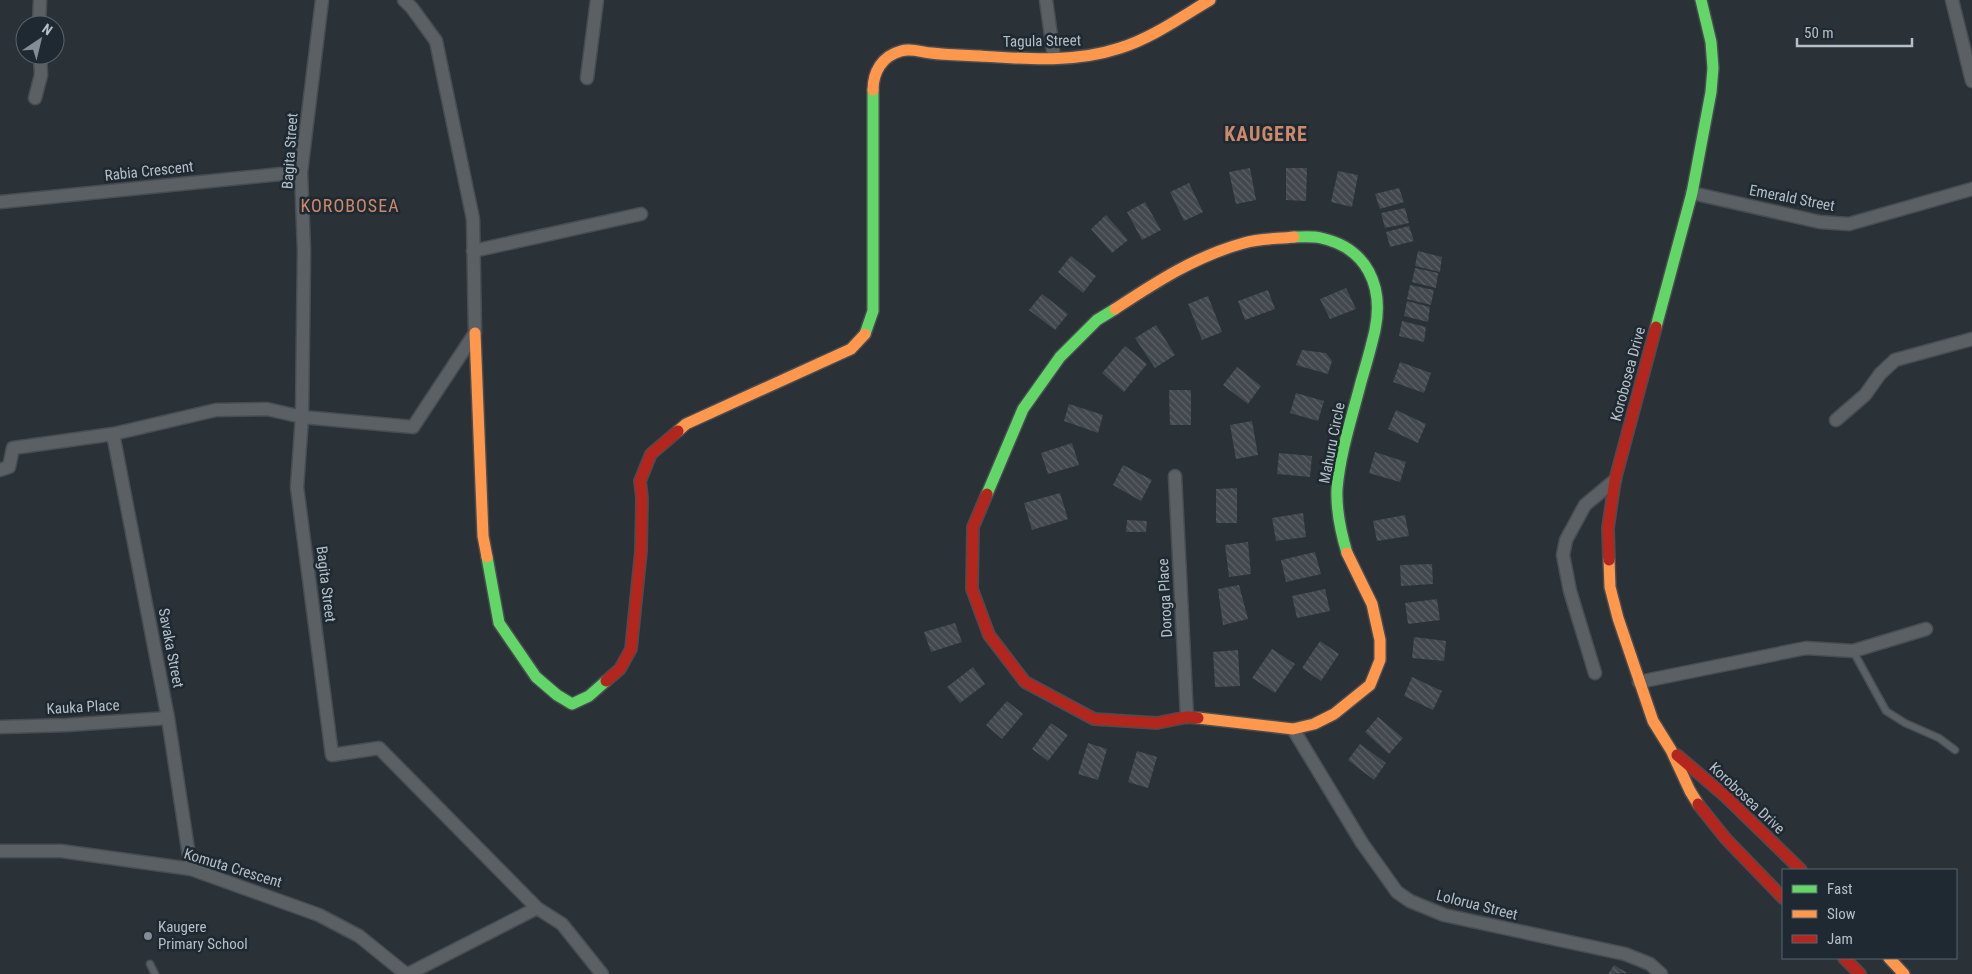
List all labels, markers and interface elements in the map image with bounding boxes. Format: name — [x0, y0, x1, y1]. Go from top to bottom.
north arrow — [15, 15, 65, 65]
scale bar — [1797, 15, 1912, 47]
text: N — [39, 20, 56, 38]
text: 50 m — [1804, 24, 1834, 42]
street label: Tagula Street — [1003, 31, 1081, 51]
street label: Bagita Street — [278, 112, 302, 190]
district label: KAUGERE — [1224, 122, 1308, 146]
street label: Rabia Crescent — [104, 157, 194, 185]
street label: Emerald Street — [1748, 181, 1836, 215]
district label: KOROBOSEA — [300, 195, 400, 216]
street label: Korobosea Drive — [1607, 325, 1649, 423]
street label: Mahuru Circle — [1315, 401, 1349, 485]
street label: Bagita Street — [312, 545, 340, 623]
street label: Doroga Place — [1154, 558, 1176, 638]
street label: Savaka Street — [154, 607, 188, 689]
street label: Kauka Place — [46, 696, 120, 718]
street label: Korobosea Drive — [1705, 758, 1789, 838]
street label: Komuta Crescent — [182, 845, 284, 891]
legend — [1782, 869, 1957, 959]
text: Fast — [1827, 880, 1852, 898]
street label: Lolorua Street — [1434, 886, 1520, 924]
text: Slow — [1827, 905, 1856, 923]
place label: Kaugere Primary School — [158, 918, 248, 953]
marker: Kaugere Primary School — [142, 930, 154, 942]
text: Jam — [1827, 930, 1853, 948]

